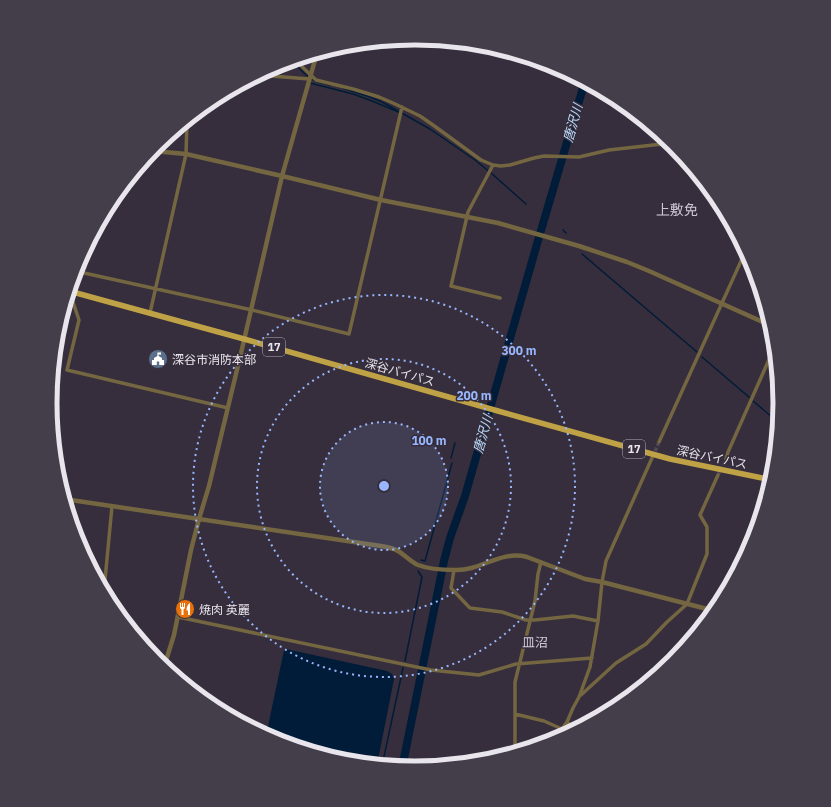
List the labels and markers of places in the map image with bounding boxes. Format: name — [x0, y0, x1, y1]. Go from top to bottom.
public building icon: 深谷市消防本部 — [147, 348, 169, 370]
place label: 深谷市消防本部 — [172, 352, 256, 367]
centre of rings — [377, 479, 391, 493]
restaurant icon: 焼肉 英麗 — [174, 598, 196, 620]
place label: 焼肉 英麗 — [199, 602, 250, 617]

